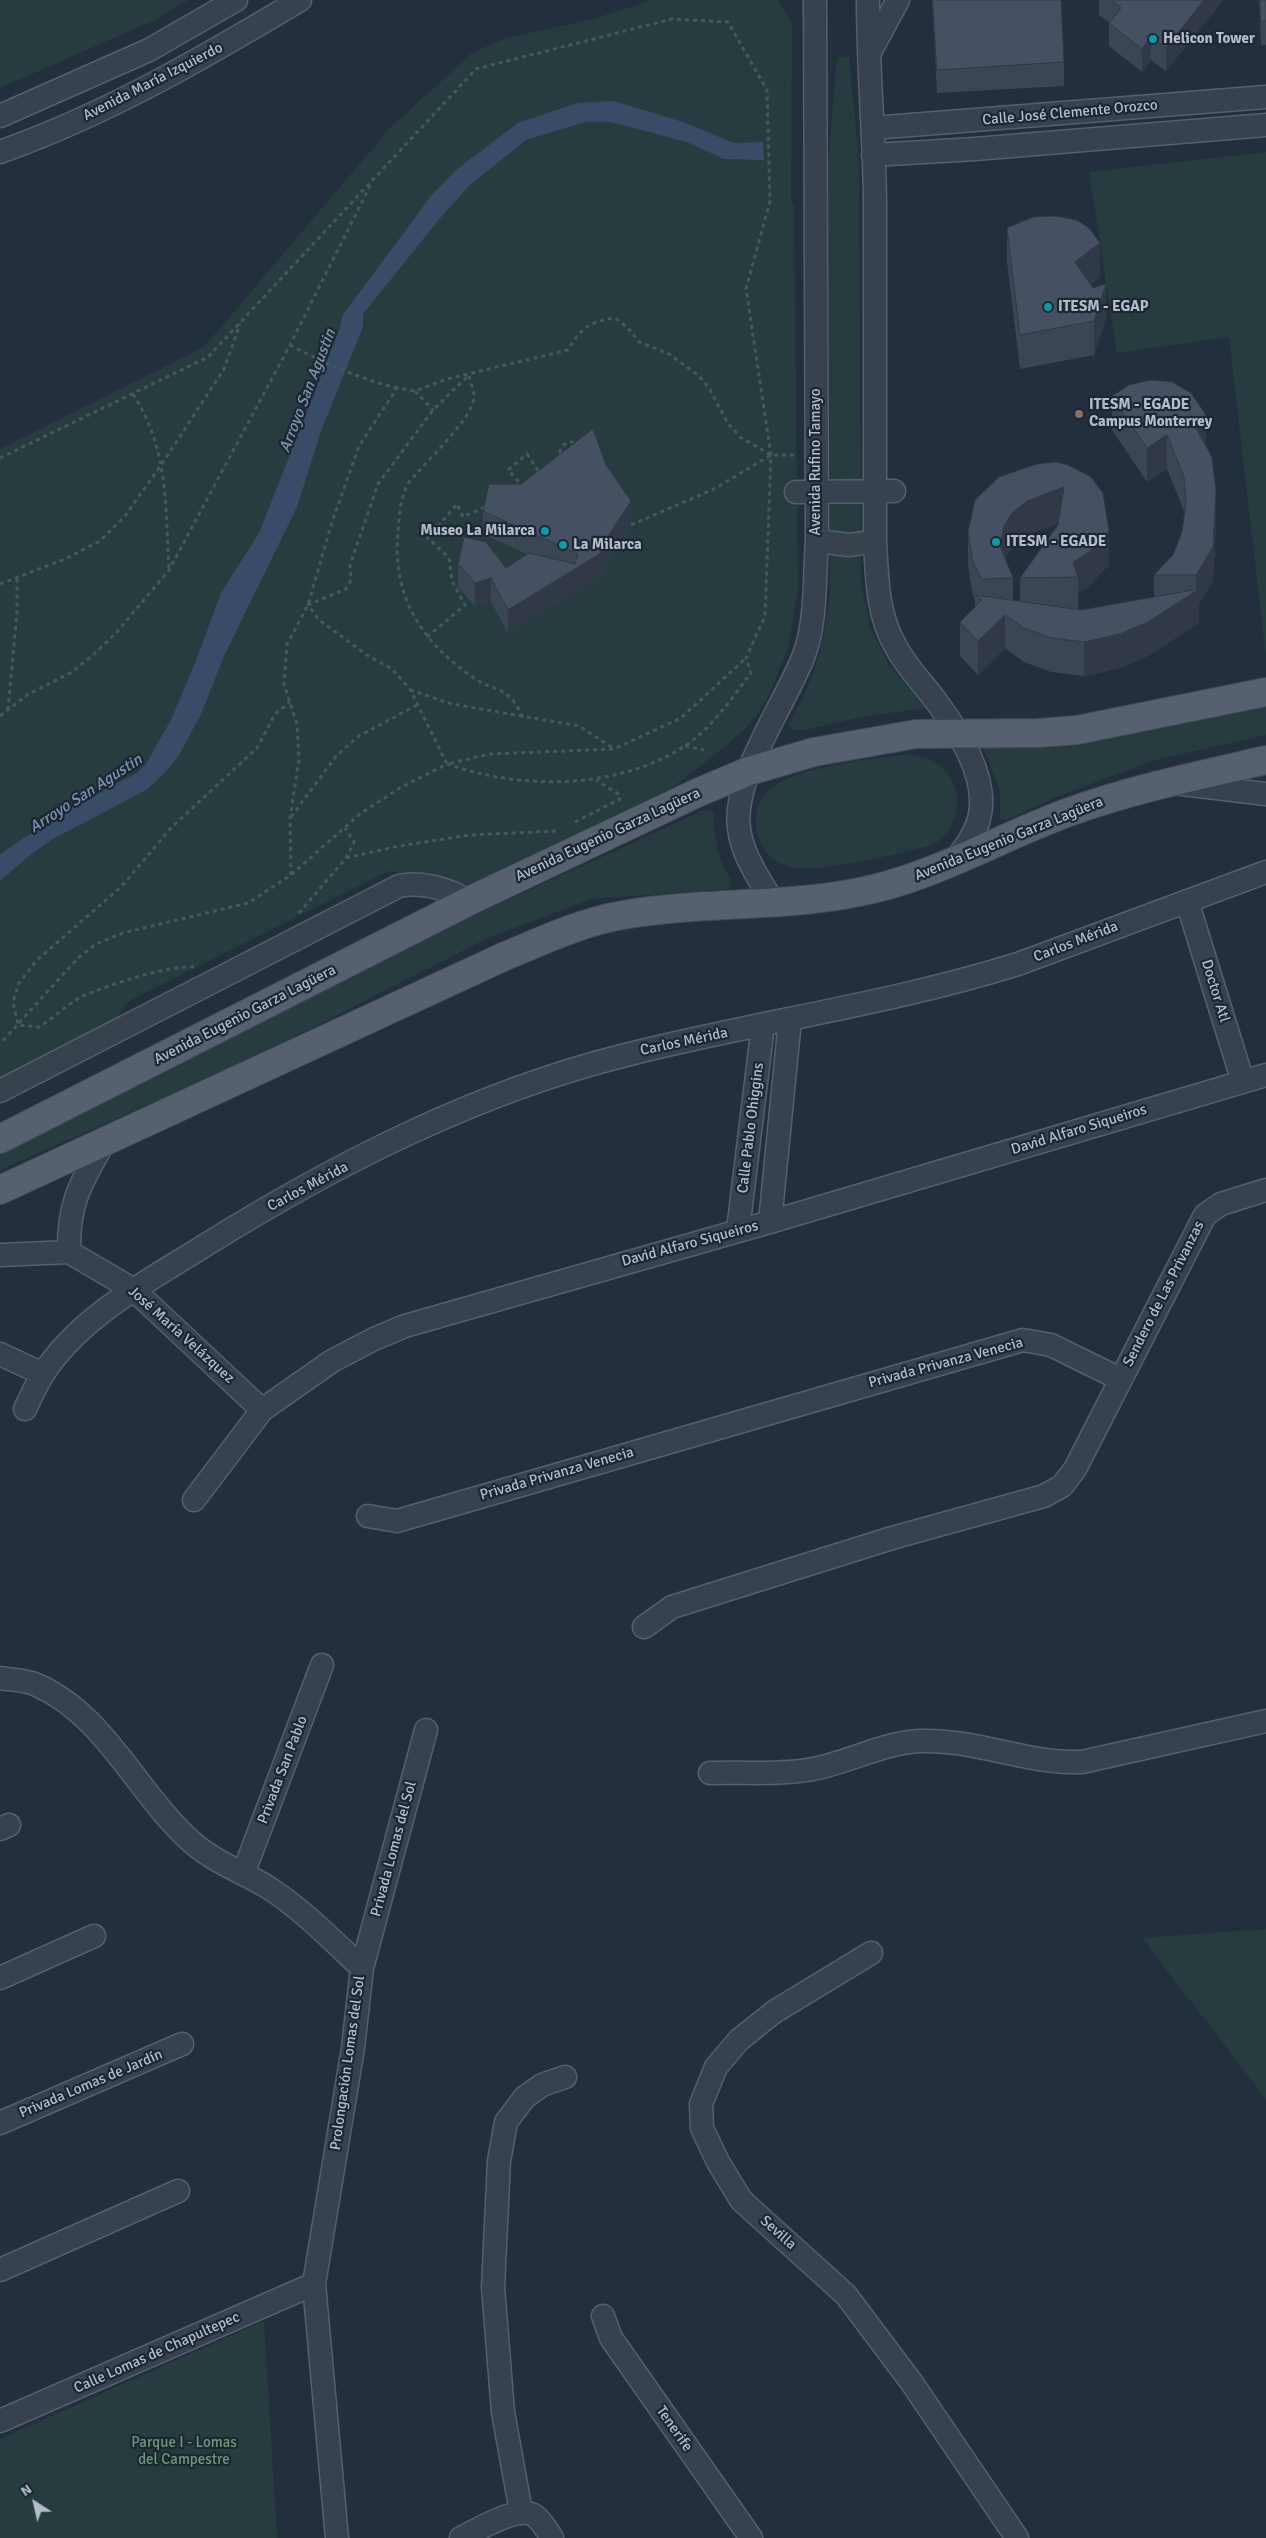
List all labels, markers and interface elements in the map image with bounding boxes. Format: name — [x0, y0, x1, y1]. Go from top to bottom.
place label: Helicon Tower — [1163, 30, 1255, 48]
marker: Helicon Tower — [1147, 33, 1159, 45]
street label: Avenida María Izquierdo — [80, 39, 226, 125]
street label: Calle José Clemente Orozco — [982, 96, 1158, 130]
place label: ITESM - EGAP — [1058, 298, 1149, 316]
marker: ITESM - EGAP — [1042, 301, 1054, 313]
water label: Arroyo San Agustin — [276, 327, 340, 455]
street label: Avenida Rufino Tamayo — [807, 389, 825, 535]
place label: ITESM - EGADE Campus Monterrey — [1089, 396, 1212, 431]
marker: ITESM - EGADE Campus Monterrey — [1073, 408, 1085, 420]
place label: Museo La Milarca — [420, 522, 535, 540]
marker: Museo La Milarca — [539, 525, 551, 537]
place label: ITESM - EGADE — [1006, 533, 1106, 551]
place label: La Milarca — [573, 536, 642, 554]
marker: ITESM - EGADE — [990, 536, 1002, 548]
marker: La Milarca — [557, 539, 569, 551]
water label: Arroyo San Agustin — [26, 750, 146, 838]
street label: Avenida Eugenio Garza Lagüera — [513, 784, 703, 886]
street label: Avenida Eugenio Garza Lagüera — [912, 793, 1106, 885]
street label: Carlos Mérida — [1031, 918, 1121, 966]
street label: Doctor Atl — [1197, 957, 1233, 1025]
street label: Avenida Eugenio Garza Lagüera — [151, 961, 339, 1069]
street label: Carlos Mérida — [639, 1024, 729, 1060]
street label: Calle Pablo Ohiggins — [734, 1062, 768, 1194]
street label: David Alfaro Siqueiros — [1009, 1101, 1149, 1159]
street label: Carlos Mérida — [264, 1158, 352, 1216]
street label: David Alfaro Siqueiros — [620, 1217, 760, 1271]
street label: Sendero de Las Privanzas — [1119, 1218, 1209, 1370]
street label: José María Velázquez — [124, 1283, 238, 1387]
street label: Privada Privanza Venecia — [867, 1334, 1025, 1392]
street label: Privada Privanza Venecia — [478, 1443, 636, 1505]
street label: Privada San Pablo — [254, 1713, 312, 1827]
street label: Privada Lomas del Sol — [367, 1779, 421, 1919]
street label: Prolongación Lomas del Sol — [327, 1975, 369, 2151]
street label: Privada Lomas de Jardín — [17, 2046, 165, 2122]
street label: Sevilla — [756, 2212, 800, 2254]
street label: Calle Lomas de Chapultepec — [71, 2308, 243, 2398]
street label: Tenerife — [652, 2403, 696, 2455]
park label: Parque I - Lomas del Campestre — [131, 2434, 237, 2469]
north arrow — [10, 2478, 60, 2528]
text: N — [17, 2481, 35, 2500]

